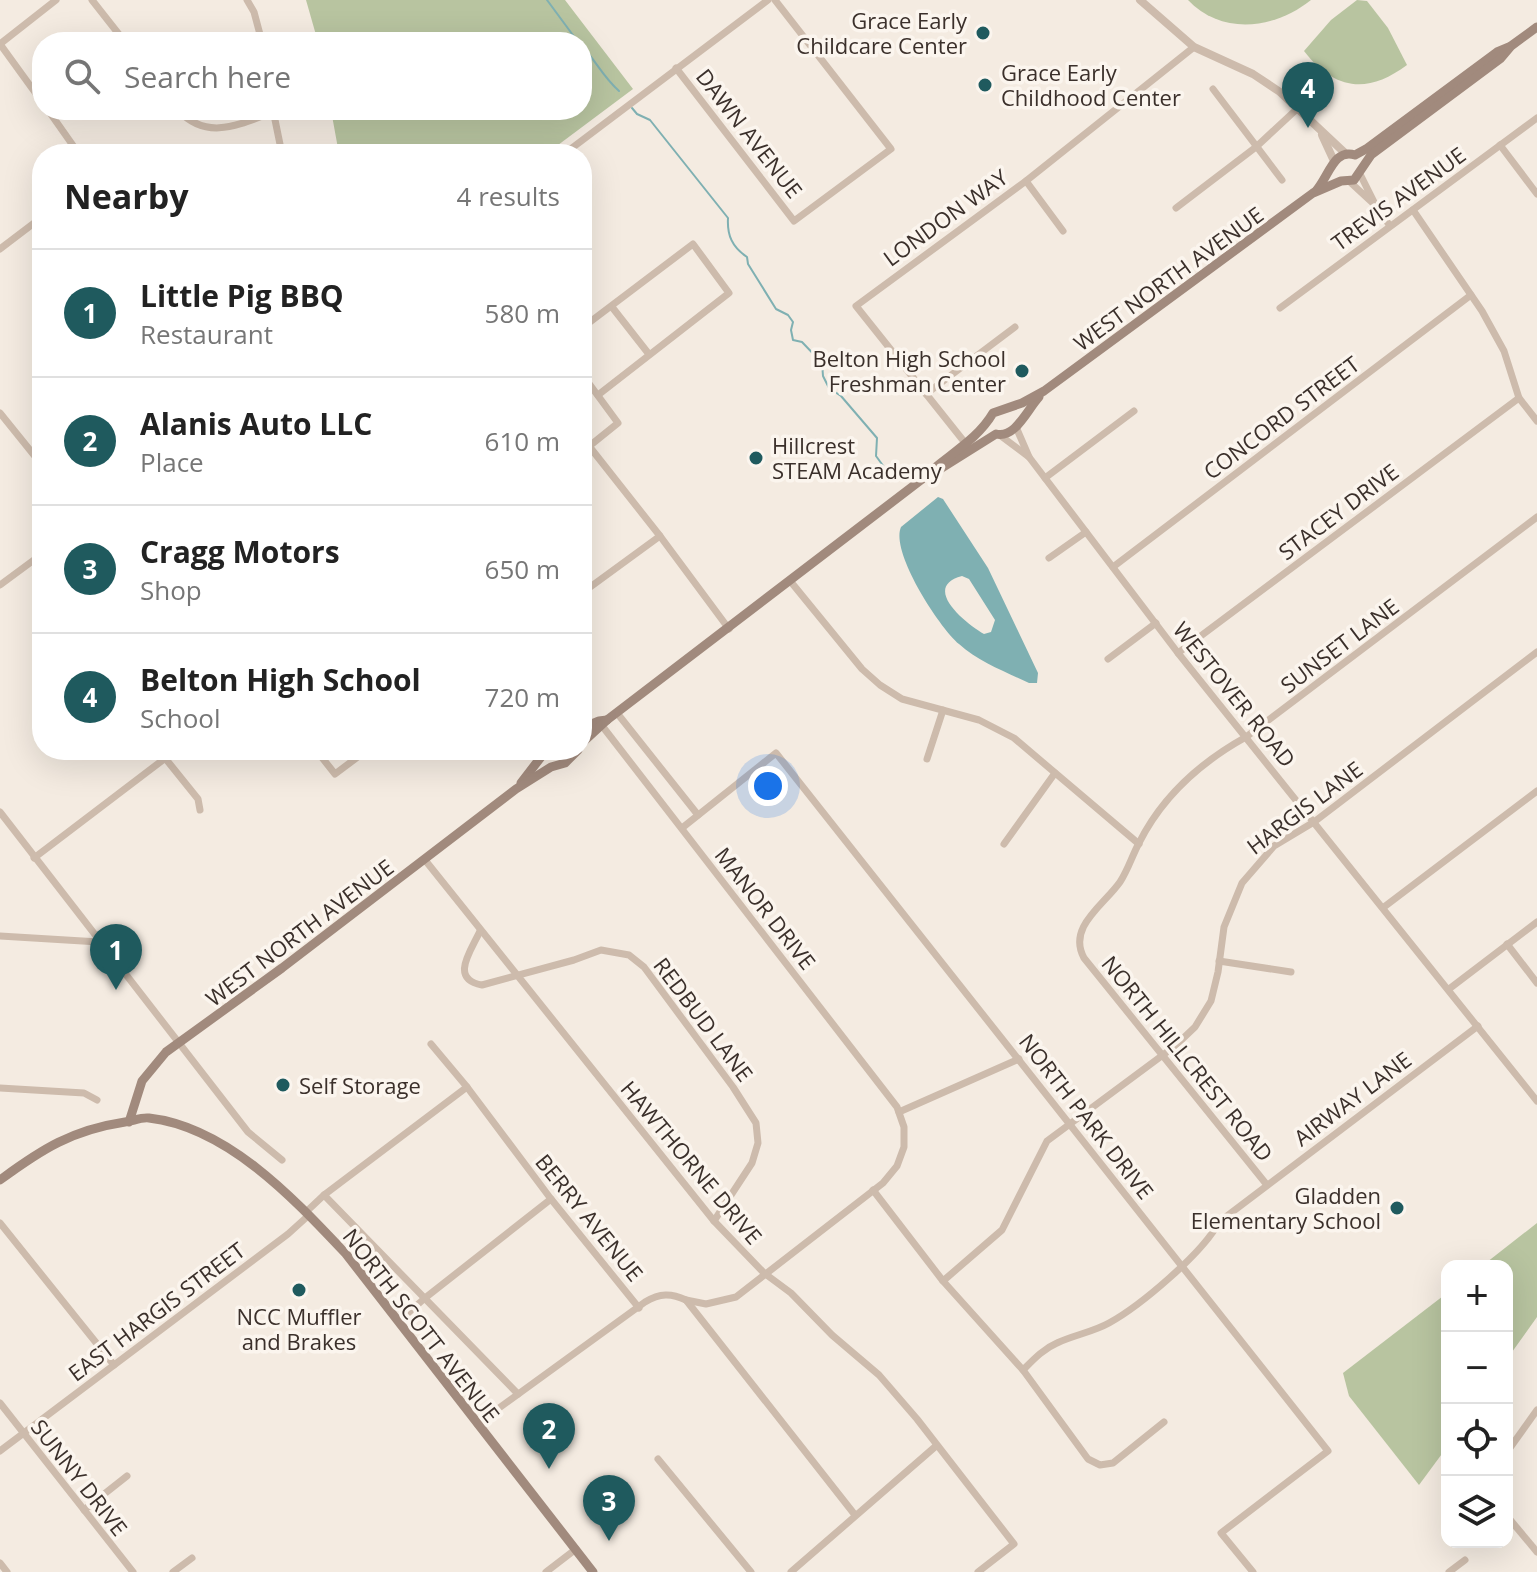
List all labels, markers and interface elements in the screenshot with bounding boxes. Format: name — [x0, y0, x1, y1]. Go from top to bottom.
place label: Grace Early Childcare Center — [796, 5, 968, 60]
marker: Grace Early Childcare Center — [974, 24, 992, 42]
search box — [32, 32, 592, 120]
icon: search — [60, 54, 104, 98]
text: Search here — [124, 56, 291, 97]
place label: Grace Early Childhood Center — [1001, 57, 1181, 112]
street label: DAWN AVENUE — [690, 62, 810, 204]
pin: 4 — [1282, 62, 1334, 128]
marker: Grace Early Childhood Center — [976, 76, 994, 94]
street label: TREVIS AVENUE — [1325, 139, 1471, 257]
street label: LONDON WAY — [877, 161, 1014, 272]
text: Nearby — [64, 173, 189, 219]
text: 4 results — [457, 178, 560, 214]
street label: WEST NORTH AVENUE — [1067, 199, 1269, 357]
text: Little Pig BBQ — [140, 275, 344, 316]
text: 1 — [83, 295, 97, 331]
text: 580 m — [485, 295, 560, 331]
text: Restaurant — [140, 316, 273, 352]
place label: Belton High School Freshman Center — [813, 343, 1006, 398]
street label: CONCORD STREET — [1197, 348, 1365, 486]
marker: Belton High School Freshman Center — [1013, 362, 1031, 380]
text: Alanis Auto LLC — [140, 403, 372, 444]
text: 2 — [83, 423, 97, 459]
text: 610 m — [485, 423, 560, 459]
place label: Hillcrest STEAM Academy — [772, 430, 943, 485]
text: Place — [140, 444, 204, 480]
marker: Hillcrest STEAM Academy — [747, 449, 765, 467]
street label: STACEY DRIVE — [1272, 456, 1404, 566]
text: Cragg Motors — [140, 531, 340, 572]
text: 3 — [83, 551, 97, 587]
text: 650 m — [485, 551, 560, 587]
text: Shop — [140, 572, 202, 608]
street label: SUNSET LANE — [1274, 591, 1404, 699]
street label: WESTOVER ROAD — [1167, 615, 1303, 773]
text: Belton High School — [140, 659, 421, 700]
text: 4 — [83, 679, 97, 715]
text: 720 m — [485, 679, 560, 715]
text: School — [140, 700, 221, 736]
street label: HARGIS LANE — [1240, 754, 1368, 860]
your location — [748, 766, 788, 806]
street label: MANOR DRIVE — [709, 841, 823, 975]
street label: WEST NORTH AVENUE — [199, 851, 399, 1013]
pin: 1 — [90, 924, 142, 990]
street label: NORTH HILLCREST ROAD — [1096, 949, 1280, 1167]
street label: REDBUD LANE — [648, 951, 760, 1087]
street label: NORTH PARK DRIVE — [1013, 1027, 1161, 1205]
street label: AIRWAY LANE — [1287, 1044, 1417, 1152]
place label: Self Storage — [299, 1070, 421, 1100]
street label: HAWTHORNE DRIVE — [615, 1074, 769, 1250]
marker: Self Storage — [274, 1076, 292, 1094]
street label: BERRY AVENUE — [529, 1147, 651, 1287]
place label: Gladden Elementary School — [1191, 1180, 1381, 1235]
marker: Gladden Elementary School — [1388, 1199, 1406, 1217]
street label: NORTH SCOTT AVENUE — [337, 1222, 507, 1428]
street label: EAST HARGIS STREET — [62, 1235, 250, 1387]
map controls — [1441, 1260, 1513, 1548]
button: + — [1441, 1260, 1513, 1332]
marker: NCC Muffler and Brakes — [290, 1281, 308, 1299]
place label: NCC Muffler and Brakes — [237, 1301, 361, 1356]
button: − — [1441, 1332, 1513, 1404]
pin: 2 — [523, 1403, 575, 1469]
button: locate — [1441, 1404, 1513, 1476]
street label: SUNNY DRIVE — [25, 1412, 135, 1542]
pin: 3 — [583, 1475, 635, 1541]
button: layers — [1441, 1476, 1513, 1548]

